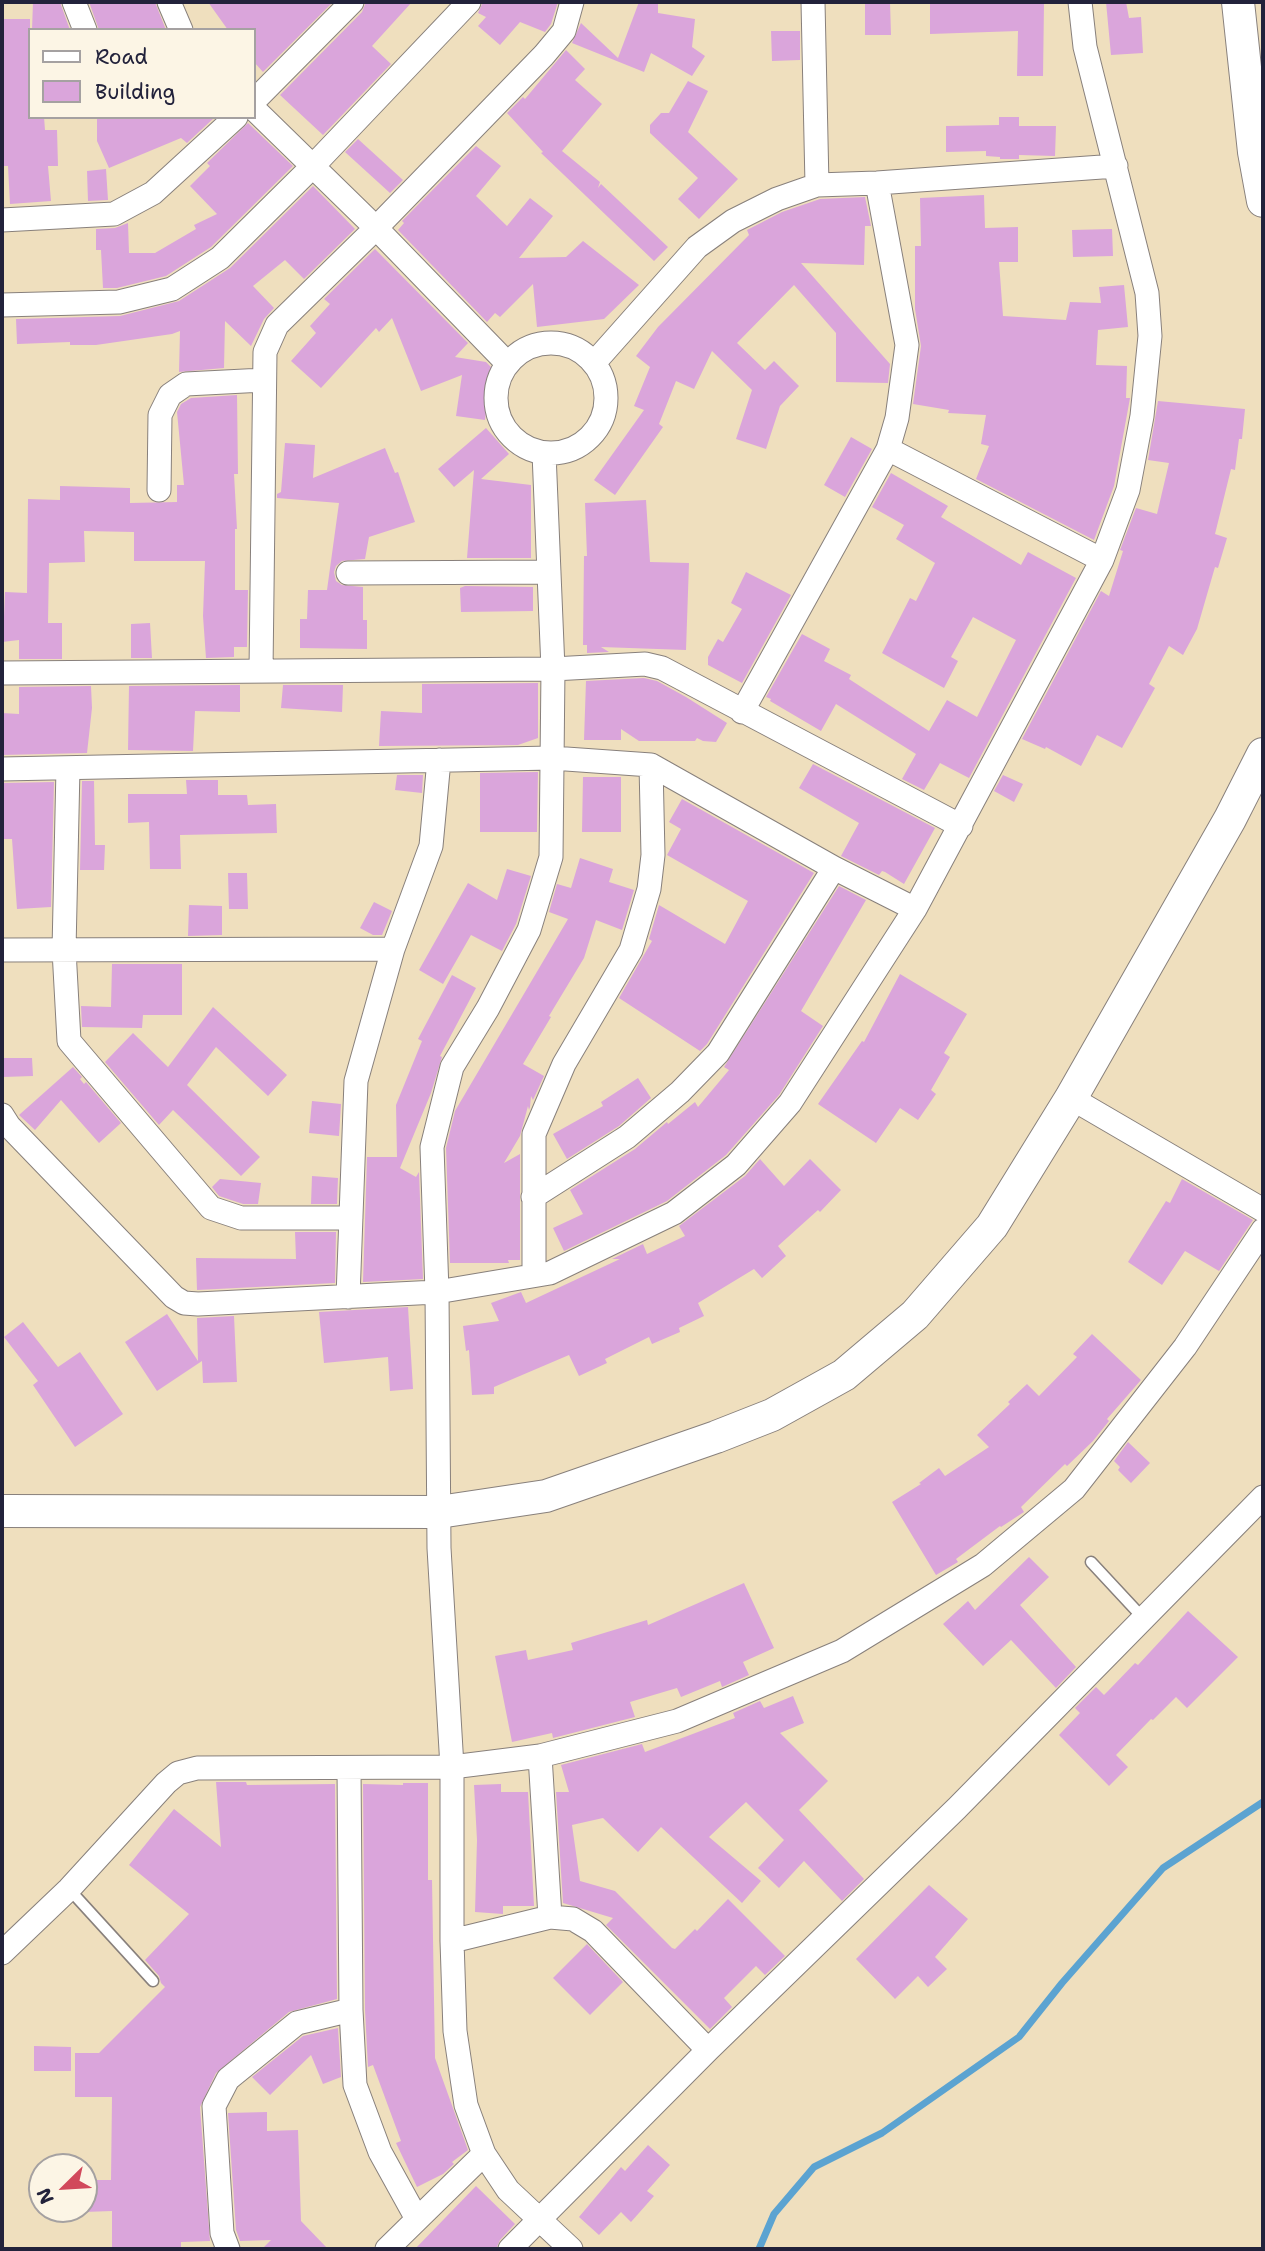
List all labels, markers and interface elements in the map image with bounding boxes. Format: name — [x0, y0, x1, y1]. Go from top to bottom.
legend — [28, 28, 256, 119]
text: Road — [95, 43, 148, 71]
text: Building — [95, 78, 175, 106]
north arrow — [28, 2153, 98, 2223]
text: N — [31, 2184, 60, 2208]

